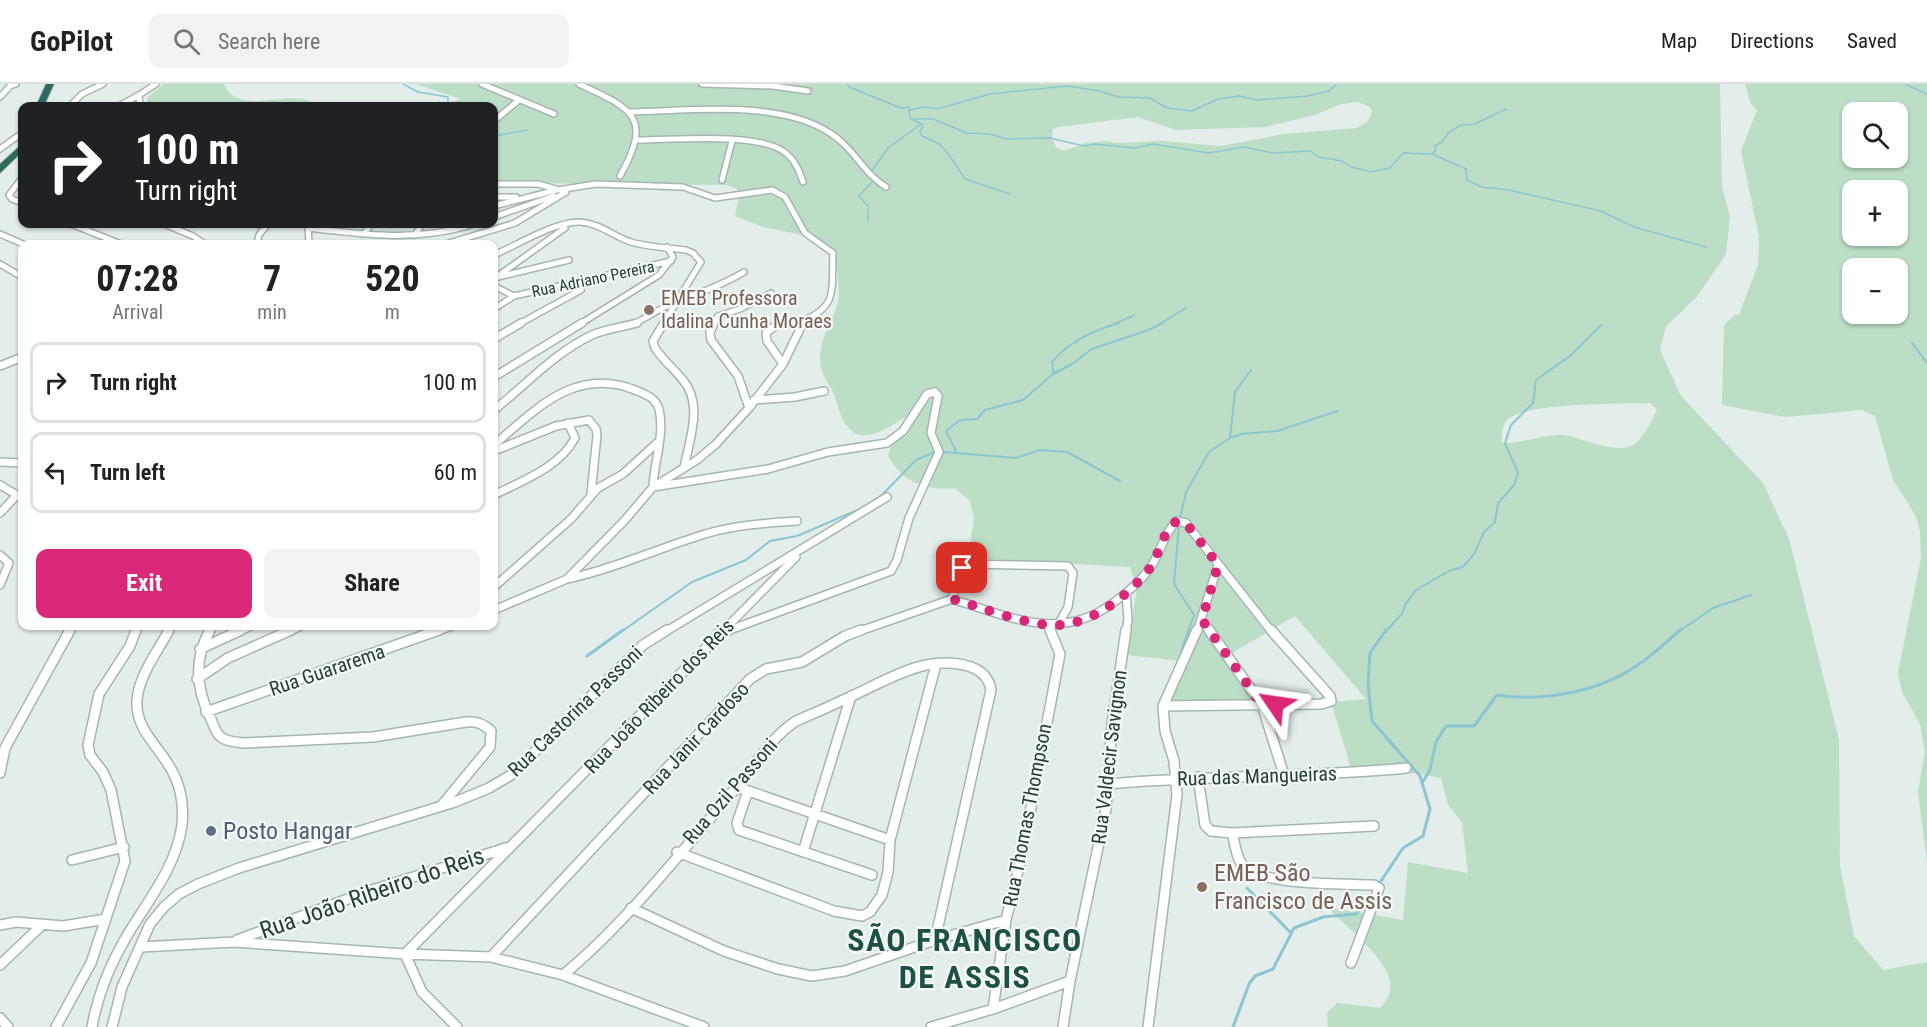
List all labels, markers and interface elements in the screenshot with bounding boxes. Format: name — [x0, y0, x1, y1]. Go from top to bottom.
search box — [149, 14, 569, 68]
text: GoPilot — [30, 25, 113, 58]
icon: search — [170, 25, 203, 58]
text: Search here — [218, 29, 320, 54]
text: Map — [1661, 29, 1697, 53]
text: Directions — [1730, 29, 1814, 53]
text: Saved — [1847, 29, 1897, 53]
map controls — [1842, 102, 1908, 324]
button: search — [1842, 102, 1908, 168]
text: 100 m — [135, 125, 240, 174]
icon: right — [36, 126, 114, 204]
text: Turn right — [135, 175, 237, 207]
button: + — [1842, 180, 1908, 246]
street label: Rua Adriano Pereira — [530, 257, 656, 301]
text: 07:28 — [96, 258, 179, 300]
text: 7 — [263, 258, 281, 300]
text: 520 — [365, 258, 420, 300]
button: − — [1842, 258, 1908, 324]
place label: EMEB Professora Idalina Cunha Moraes — [661, 286, 832, 333]
text: Arrival — [112, 300, 163, 324]
text: min — [257, 300, 287, 324]
text: m — [385, 300, 400, 324]
marker: EMEB Professora Idalina Cunha Moraes — [642, 303, 656, 317]
icon: right — [39, 366, 72, 399]
text: Turn right — [90, 370, 177, 395]
text: 100 m — [423, 370, 477, 395]
icon: left — [39, 456, 72, 489]
text: Turn left — [90, 460, 165, 485]
text: 60 m — [434, 460, 477, 485]
pin — [936, 542, 987, 593]
button: Exit — [36, 549, 252, 618]
button: Share — [264, 549, 480, 618]
icon: arrive — [945, 551, 978, 584]
street label: Rua João Ribeiro dos Reis — [579, 614, 739, 778]
street label: Rua Guararema — [266, 639, 388, 701]
street label: Rua Castorina Passoni — [503, 641, 647, 781]
street label: Rua Valdecir Savignon — [1086, 668, 1132, 846]
position arrow — [1243, 672, 1307, 736]
street label: Rua Janir Cardoso — [638, 677, 754, 799]
street label: Rua Thomas Thompson — [997, 721, 1057, 909]
street label: Rua Ozil Passoni — [678, 733, 782, 849]
street label: Rua das Mangueiras — [1177, 761, 1337, 791]
place label: Posto Hangar — [223, 817, 352, 845]
marker: Posto Hangar — [204, 824, 218, 838]
street label: Rua João Ribeiro do Reis — [256, 841, 488, 945]
place label: EMEB São Francisco de Assis — [1214, 859, 1392, 915]
marker: EMEB São Francisco de Assis — [1195, 880, 1209, 894]
district label: SÃO FRANCISCO DE ASSIS — [847, 921, 1083, 996]

